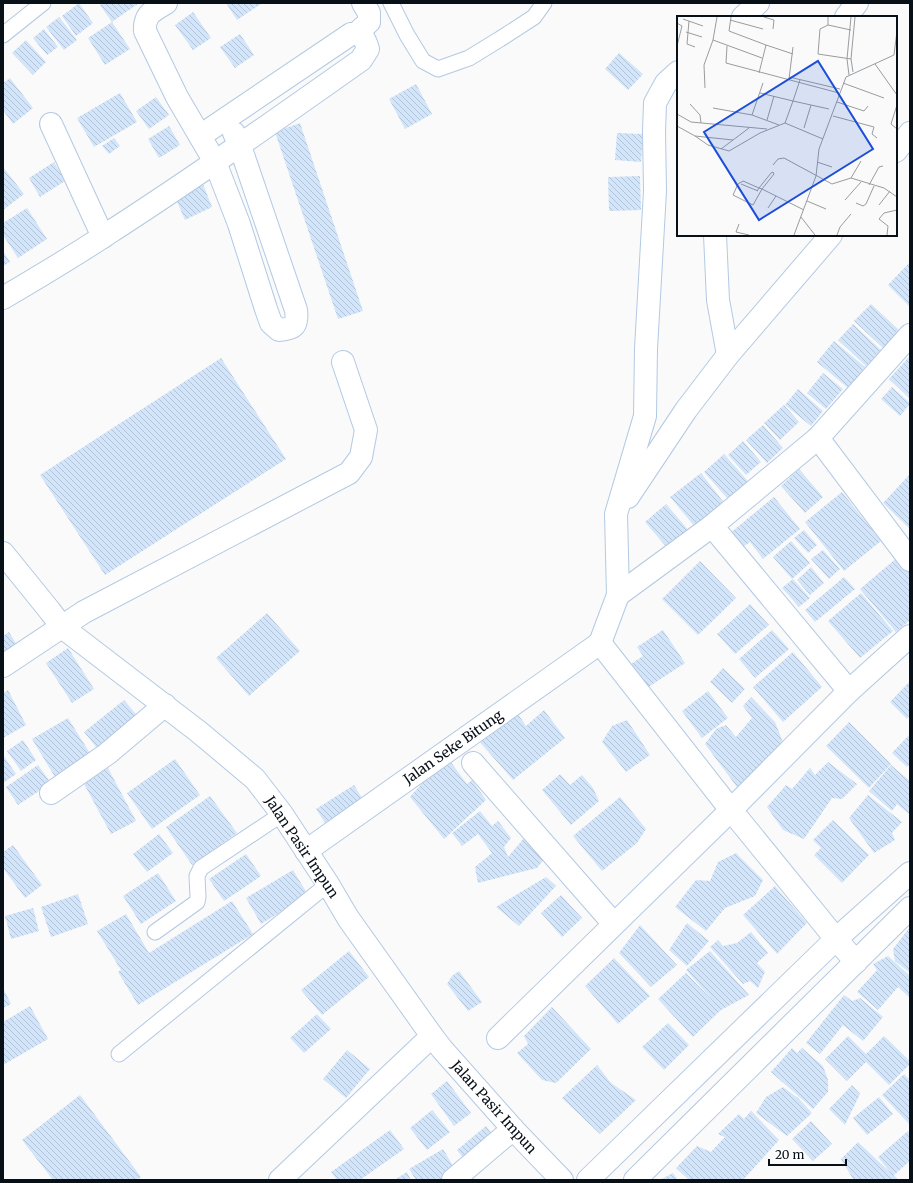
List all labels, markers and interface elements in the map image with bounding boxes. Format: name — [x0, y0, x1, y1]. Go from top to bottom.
inset map — [677, 16, 897, 236]
street label: Jalan Seke Bitung — [399, 706, 507, 789]
street label: Jalan Pasir Impun — [261, 792, 343, 901]
street label: Jalan Pasir Impun — [447, 1056, 541, 1157]
scale bar — [769, 1141, 846, 1167]
text: 20 m — [775, 1147, 804, 1162]

